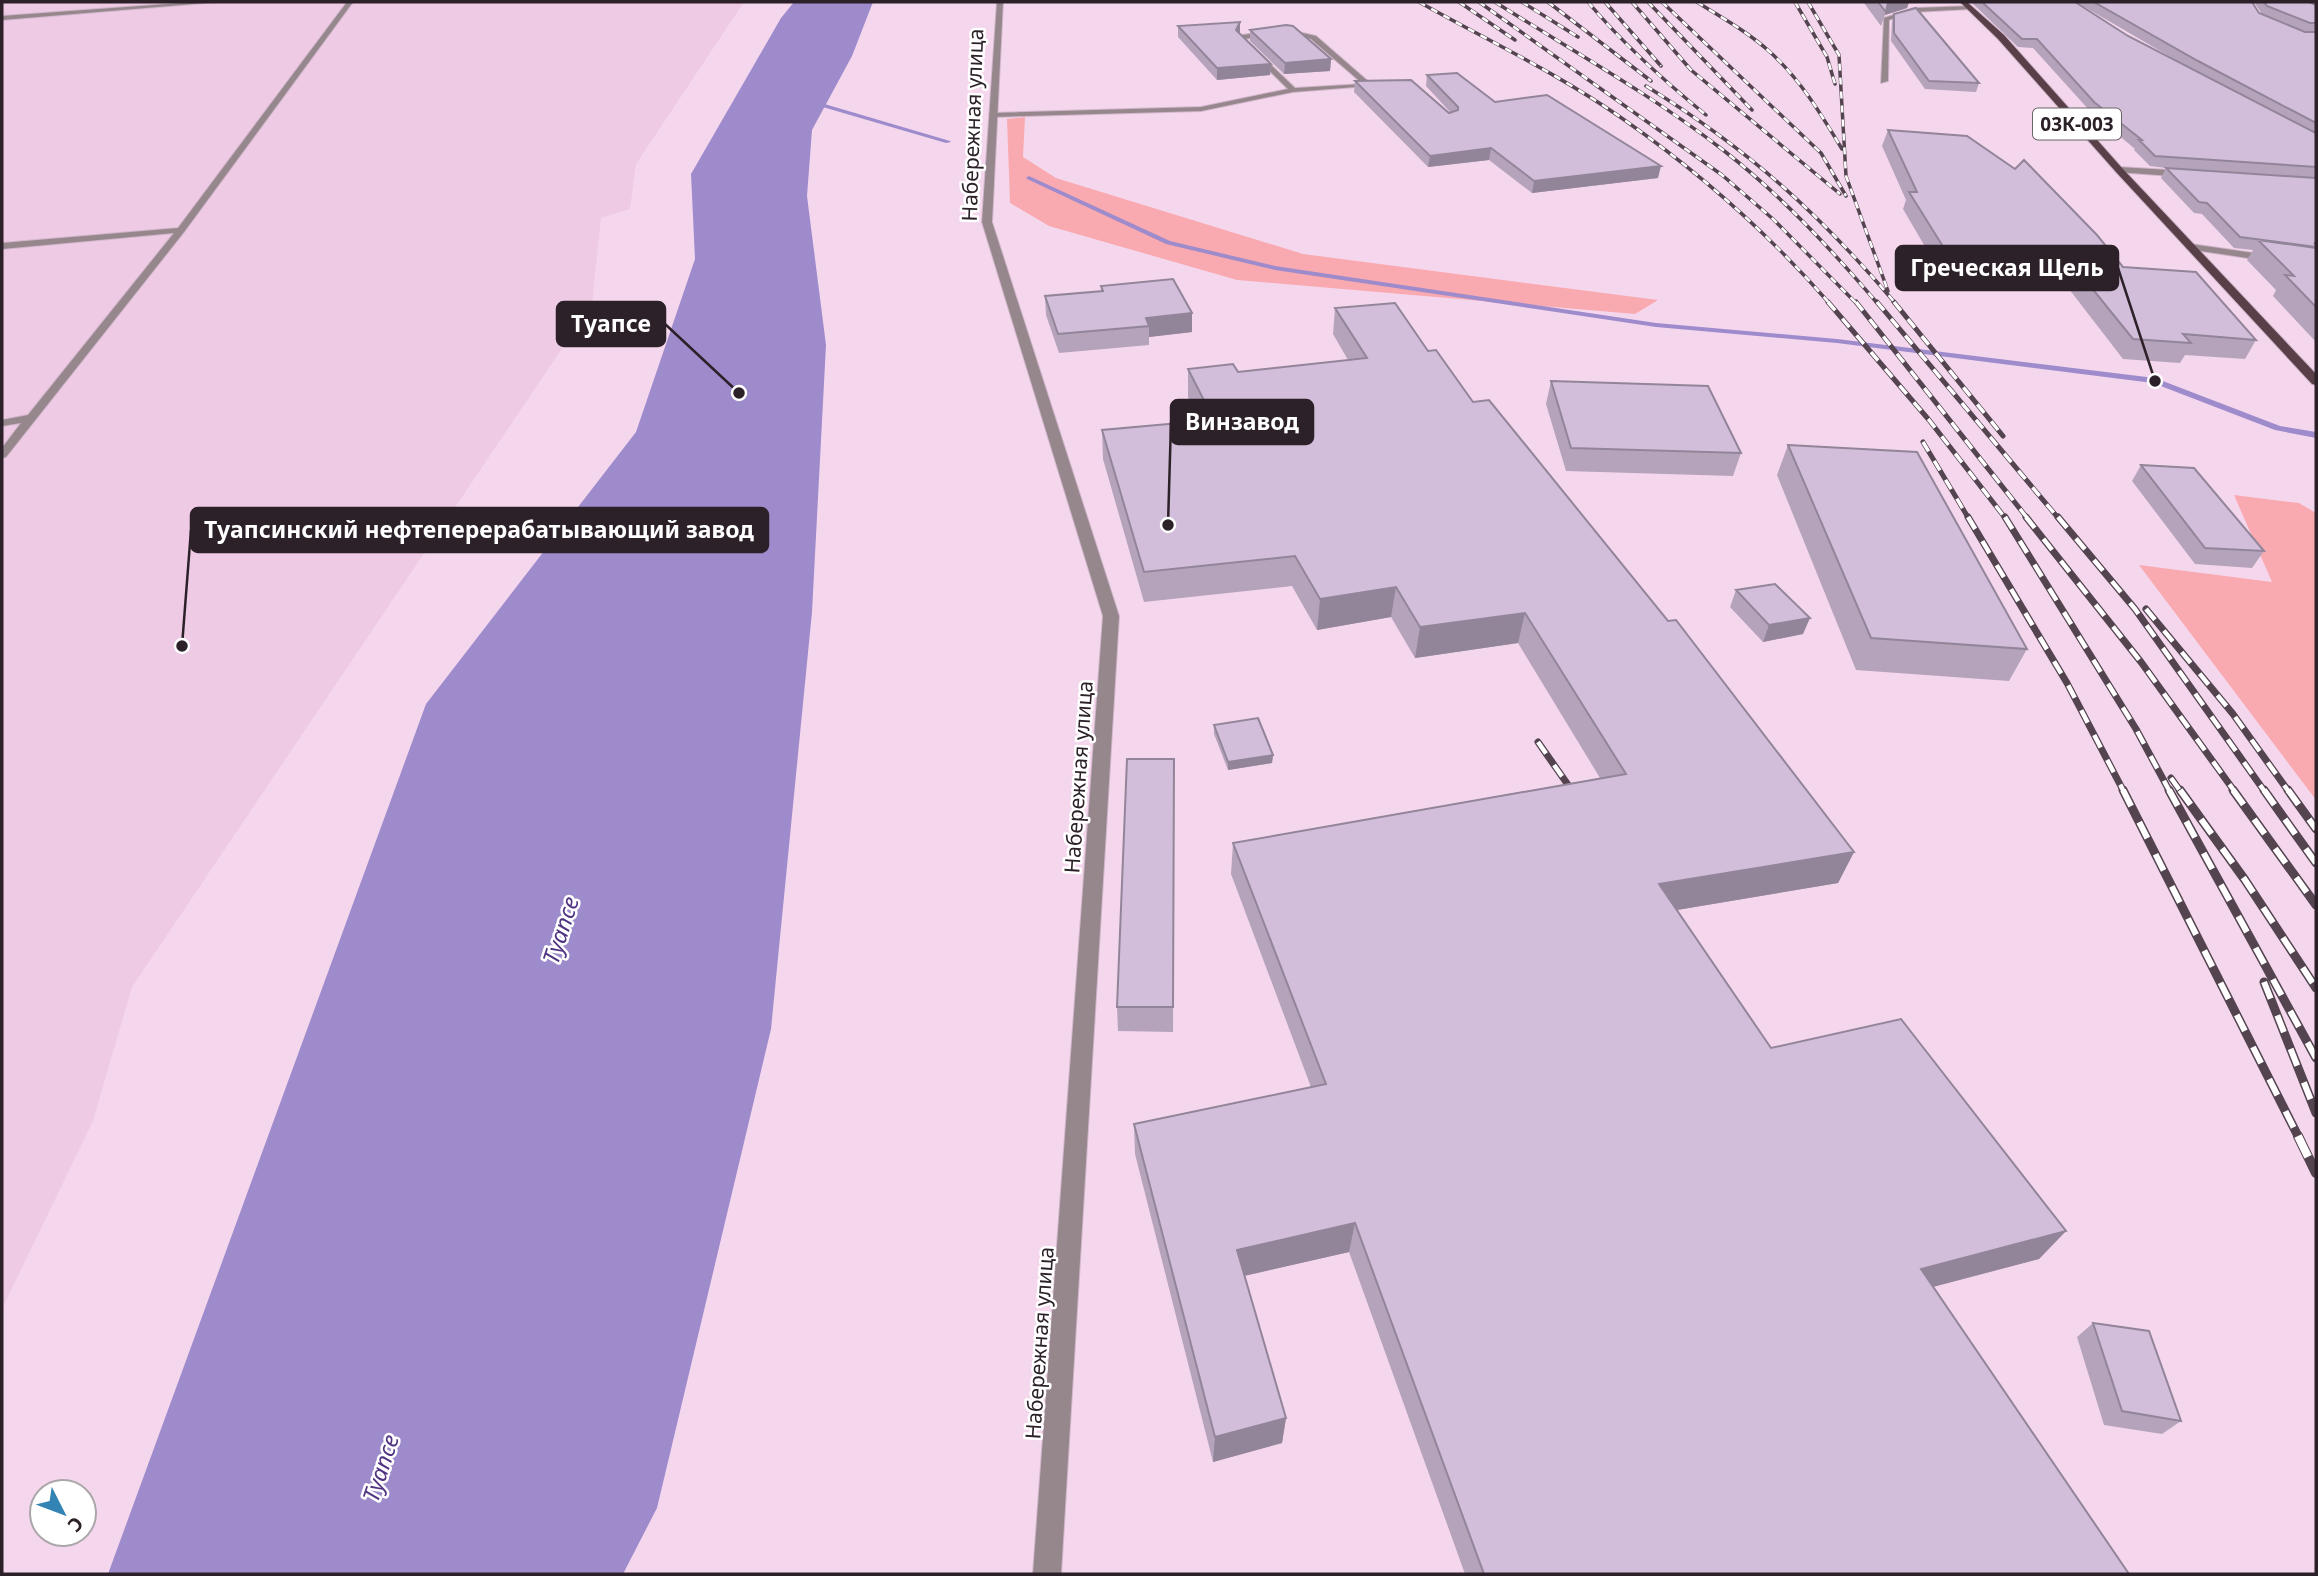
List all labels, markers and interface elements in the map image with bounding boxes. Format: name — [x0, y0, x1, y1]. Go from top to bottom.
street label: Набережная улица — [955, 28, 989, 222]
road number: 03К-003 — [2033, 108, 2121, 140]
callout: Греческая Щель — [1896, 246, 2118, 290]
text: Греческая Щель — [1910, 251, 2104, 283]
callout: Туапсе — [557, 302, 665, 346]
text: Туапсе — [571, 307, 651, 339]
callout: Винзавод — [1171, 400, 1313, 444]
text: Винзавод — [1185, 405, 1299, 437]
callout: Туапсинский нефтеперерабатывающий завод — [191, 508, 768, 552]
text: Туапсинский нефтеперерабатывающий завод — [204, 513, 754, 545]
street label: Набережная улица — [1057, 680, 1099, 874]
water label: Туапсе — [534, 892, 586, 968]
street label: Набережная улица — [1018, 1246, 1060, 1440]
water label: Туапсе — [354, 1430, 406, 1506]
north arrow — [28, 1478, 98, 1548]
text: С — [62, 1511, 89, 1538]

